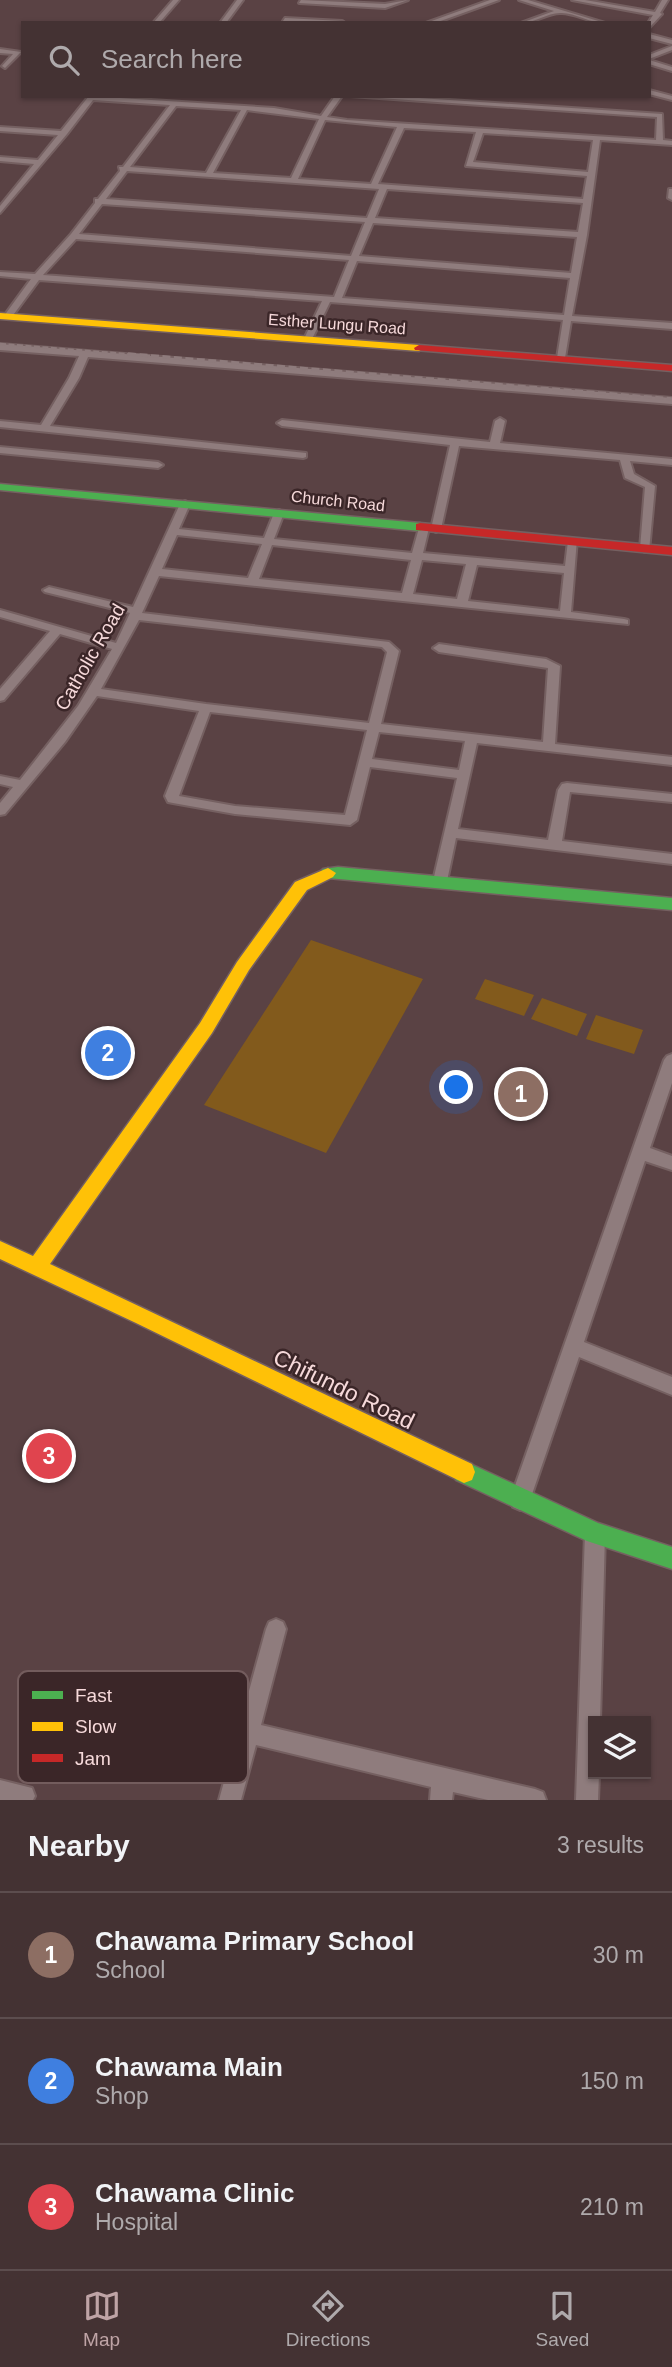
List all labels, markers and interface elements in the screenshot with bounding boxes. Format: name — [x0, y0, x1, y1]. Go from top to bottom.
search box — [21, 21, 651, 98]
icon: search — [45, 41, 83, 79]
text: Search here — [101, 44, 243, 74]
street label: Esther Lungu Road — [268, 311, 406, 337]
street label: Church Road — [290, 488, 386, 514]
street label: Catholic Road — [51, 600, 129, 714]
pin: 2 — [85, 1027, 131, 1079]
pin: 1 — [498, 1068, 544, 1120]
your location — [439, 1070, 473, 1104]
street label: Chifundo Road — [269, 1344, 419, 1434]
pin: 3 — [26, 1430, 72, 1482]
legend — [18, 1671, 248, 1783]
text: Fast — [75, 1685, 113, 1706]
text: Slow — [75, 1716, 116, 1737]
map controls — [588, 1716, 651, 1779]
button: layers — [588, 1716, 651, 1779]
text: Jam — [75, 1748, 111, 1769]
text: Nearby — [28, 1829, 130, 1862]
text: 3 results — [557, 1832, 644, 1858]
text: Chawama Primary School — [95, 1926, 414, 1956]
text: 1 — [45, 1942, 57, 1968]
text: 30 m — [593, 1942, 644, 1968]
text: School — [95, 1957, 165, 1983]
text: Chawama Main — [95, 2052, 283, 2082]
text: 2 — [45, 2068, 57, 2094]
text: 150 m — [580, 2068, 644, 2094]
text: Shop — [95, 2083, 149, 2109]
text: Chawama Clinic — [95, 2178, 294, 2208]
text: 3 — [45, 2194, 57, 2220]
text: 210 m — [580, 2194, 644, 2220]
text: Hospital — [95, 2209, 178, 2235]
tab: Map — [83, 2287, 121, 2351]
tab: Directions — [286, 2287, 370, 2351]
tab: Saved — [535, 2287, 589, 2351]

